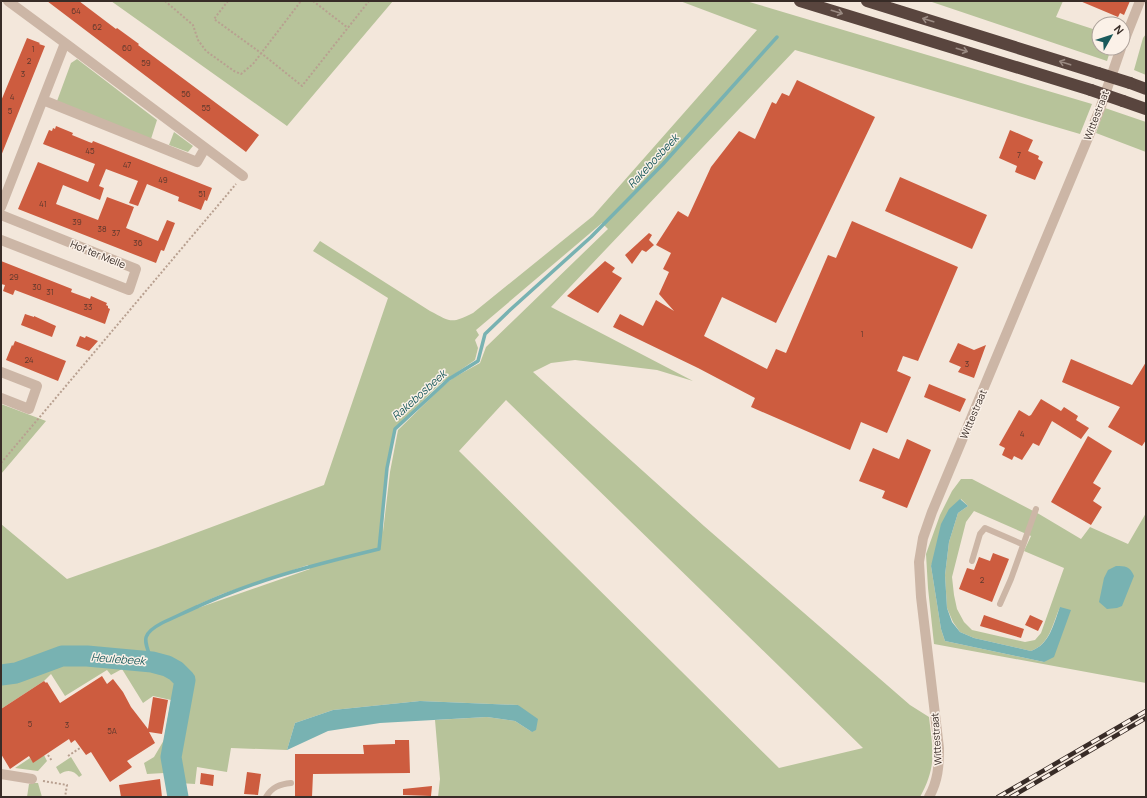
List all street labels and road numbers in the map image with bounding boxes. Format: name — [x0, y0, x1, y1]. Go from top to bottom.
street label: Wittestraat — [1080, 88, 1112, 142]
street label: Hof ter Melle — [68, 237, 128, 271]
street label: Wittestraat — [956, 387, 990, 441]
street label: Wittestraat — [927, 712, 945, 766]

